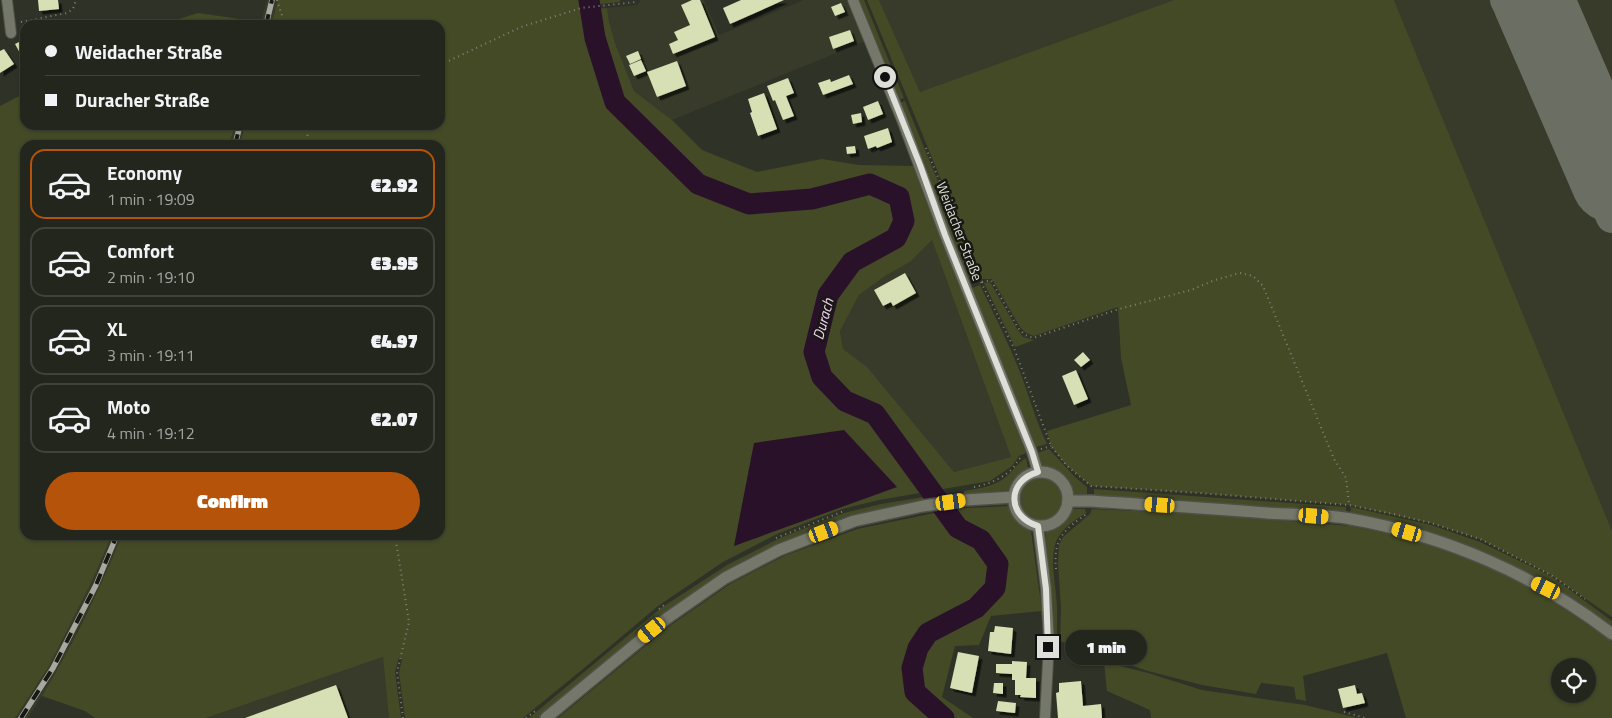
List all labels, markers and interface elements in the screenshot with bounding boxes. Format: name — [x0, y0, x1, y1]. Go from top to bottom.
text: Weidacher Straße — [75, 37, 222, 66]
route start — [874, 66, 896, 88]
text: Duracher Straße — [75, 85, 210, 114]
text: Economy — [107, 158, 182, 187]
icon: car — [47, 162, 92, 207]
text: €2.92 — [371, 170, 418, 199]
street label: Weidacher Straße — [931, 178, 989, 284]
text: 1 min · 19:09 — [107, 187, 195, 211]
text: Comfort — [107, 236, 174, 265]
icon: car — [47, 240, 92, 285]
text: €3.95 — [371, 248, 418, 277]
text: 2 min · 19:10 — [107, 265, 195, 289]
water label: Durach — [806, 295, 840, 342]
text: XL — [107, 314, 127, 343]
icon: car — [47, 318, 92, 363]
text: €4.97 — [371, 326, 418, 355]
text: 3 min · 19:11 — [107, 343, 195, 367]
text: Moto — [107, 392, 150, 421]
icon: car — [47, 396, 92, 441]
text: €2.07 — [371, 404, 418, 433]
text: 4 min · 19:12 — [107, 421, 195, 445]
button: Confirm — [45, 472, 420, 530]
car — [935, 492, 966, 512]
car — [1144, 496, 1175, 514]
car — [1298, 507, 1329, 525]
car — [807, 520, 840, 544]
car — [1390, 521, 1423, 543]
car — [1529, 575, 1562, 601]
car — [635, 615, 668, 645]
callout: 1 min — [1066, 630, 1148, 664]
text: 1 min — [1086, 635, 1126, 659]
route end — [1037, 636, 1059, 658]
map controls — [1551, 658, 1596, 703]
button: locate — [1551, 658, 1596, 703]

